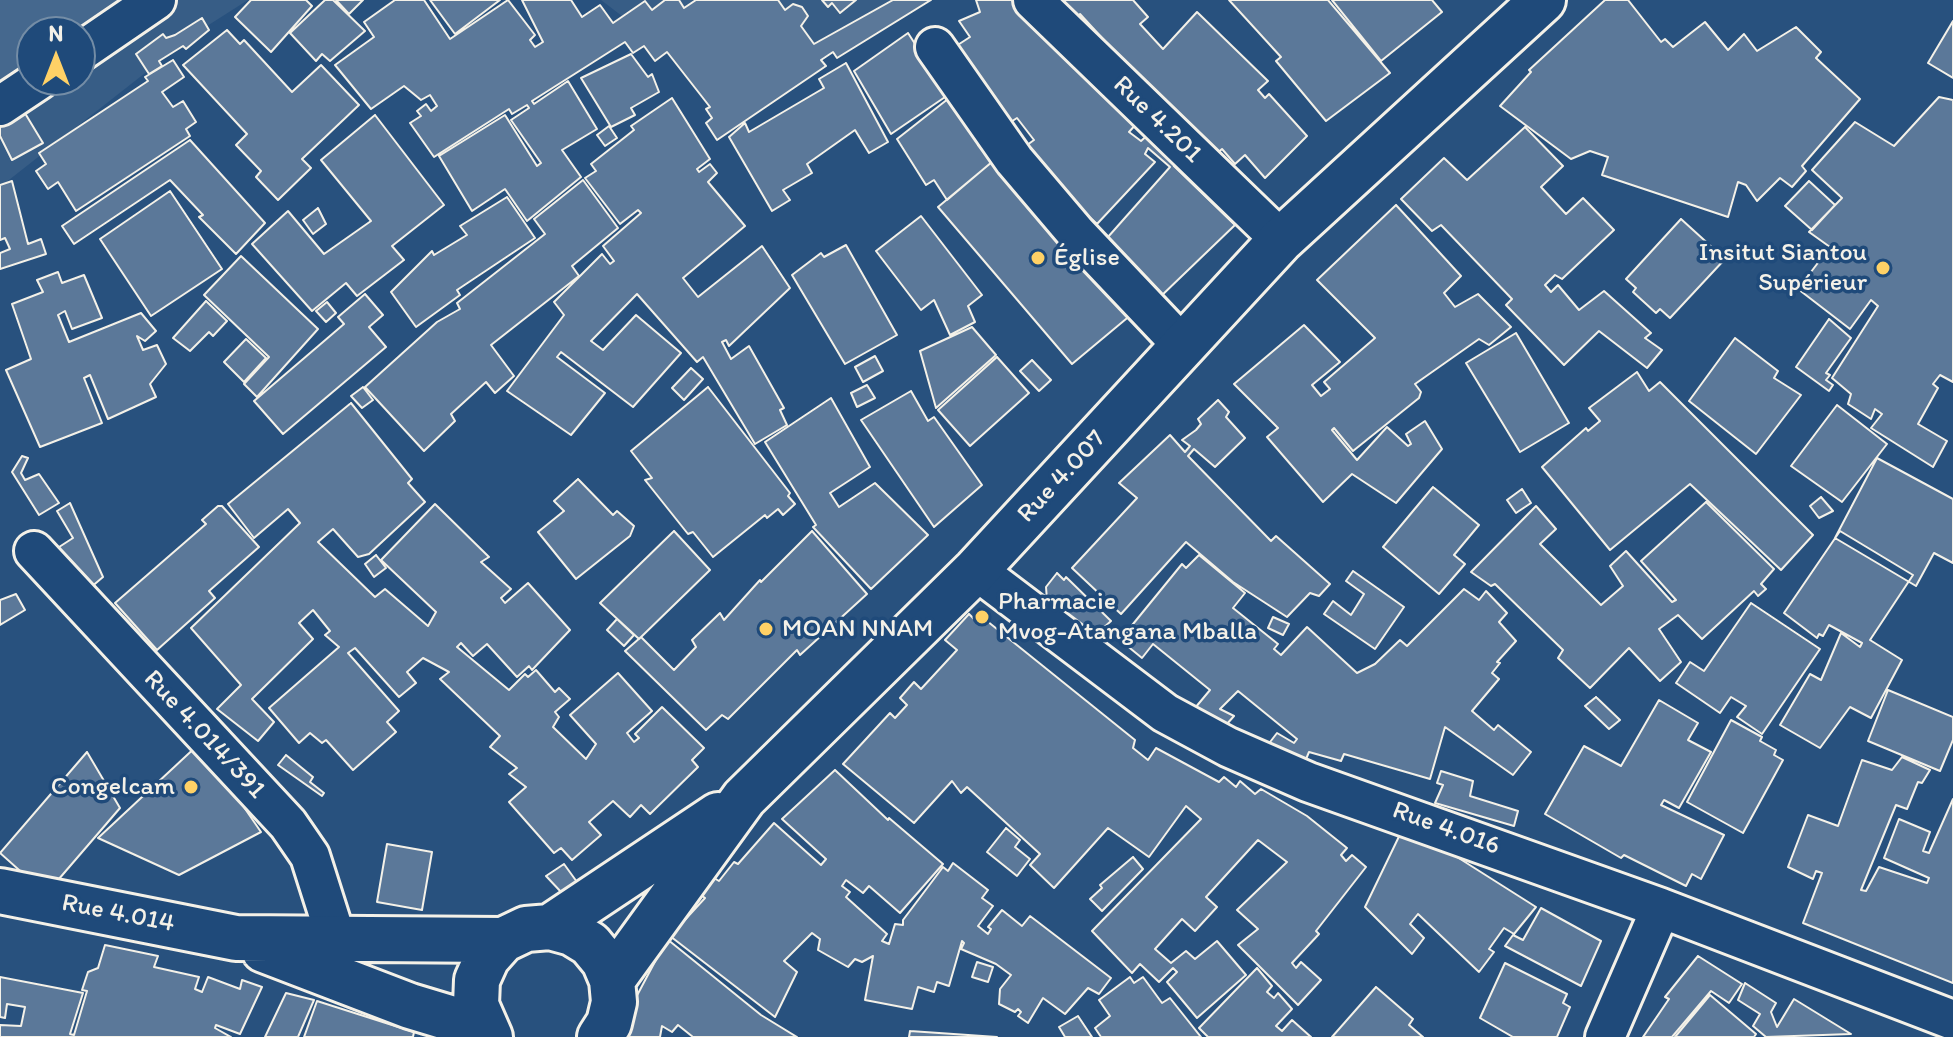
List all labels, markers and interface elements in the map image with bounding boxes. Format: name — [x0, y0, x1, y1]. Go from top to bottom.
north arrow — [16, 16, 96, 96]
text: N — [49, 20, 63, 47]
street label: Rue 4.201 — [1106, 70, 1208, 170]
place label: Insitut Siantou Supérieur — [1699, 237, 1867, 298]
place label: Église — [1054, 242, 1120, 274]
marker: Église — [1029, 249, 1047, 267]
marker: Insitut Siantou Supérieur — [1874, 259, 1892, 277]
street label: Rue 4.007 — [1011, 424, 1113, 530]
place label: Pharmacie Mvog-Atangana Mballa — [998, 586, 1257, 648]
marker: Pharmacie Mvog-Atangana Mballa — [973, 608, 991, 626]
place label: MOAN NNAM — [782, 613, 933, 645]
marker: MOAN NNAM — [757, 620, 775, 638]
street label: Rue 4.014/391 — [136, 664, 272, 806]
place label: Congelcam — [51, 771, 175, 803]
marker: Congelcam — [182, 778, 200, 796]
street label: Rue 4.016 — [1388, 795, 1504, 863]
street label: Rue 4.014 — [59, 888, 177, 940]

